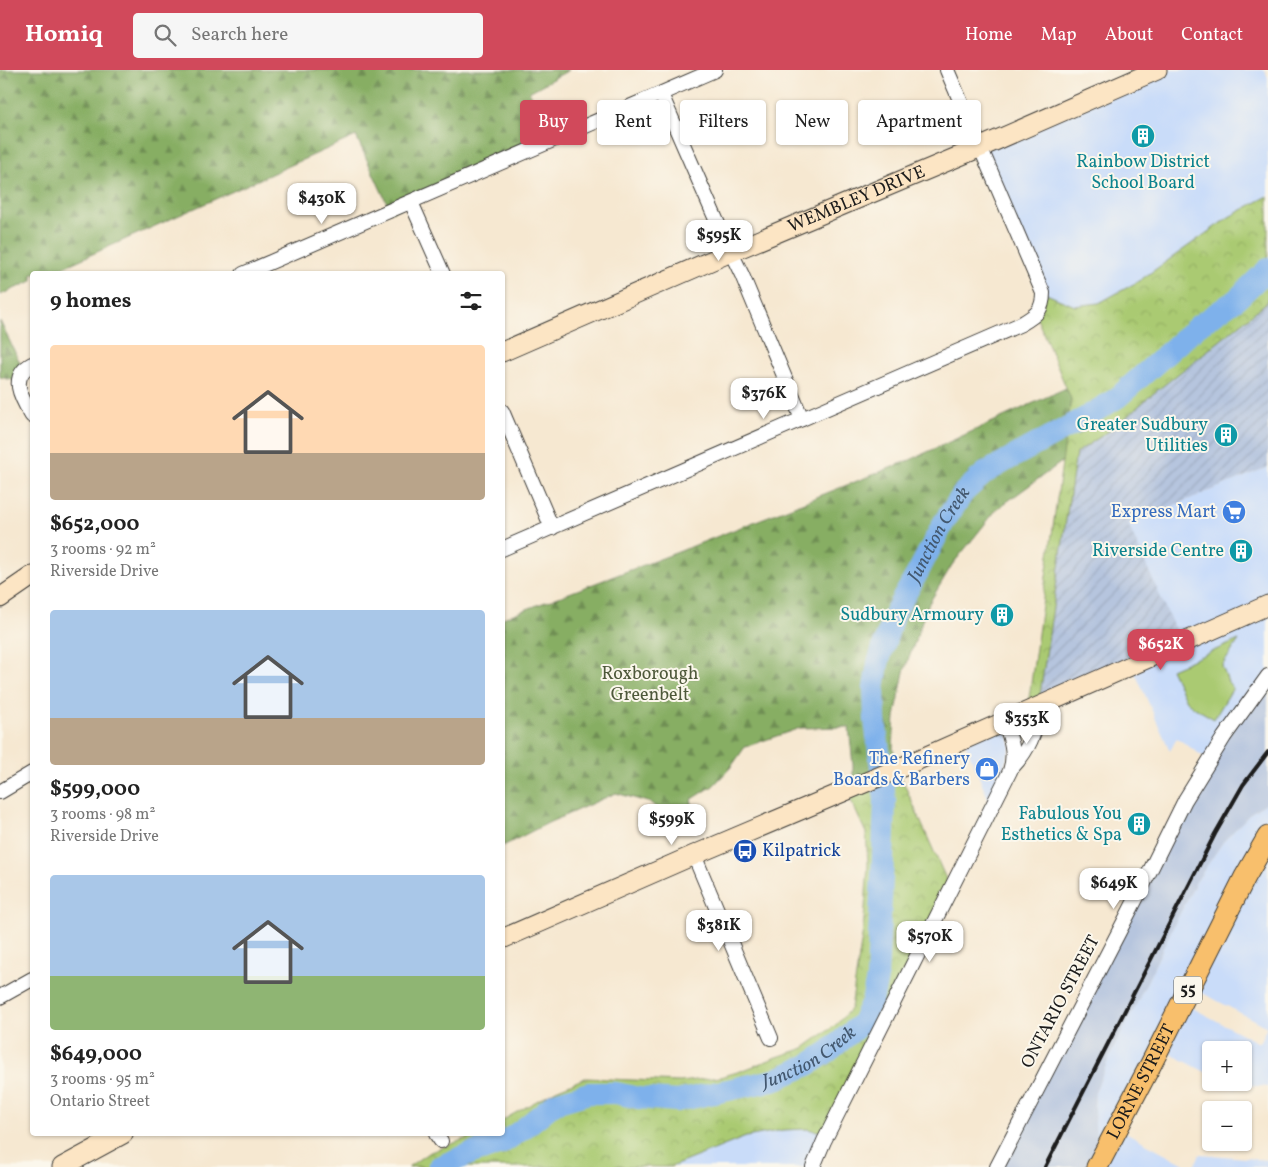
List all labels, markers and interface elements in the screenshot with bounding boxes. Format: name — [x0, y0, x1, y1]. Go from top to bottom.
search box — [133, 13, 483, 58]
text: Homiq — [25, 18, 103, 52]
icon: search — [151, 21, 179, 49]
text: Search here — [191, 22, 288, 48]
text: Home — [965, 23, 1013, 48]
text: Map — [1041, 23, 1077, 48]
text: About — [1105, 23, 1153, 48]
text: Contact — [1181, 23, 1243, 48]
chip: Buy — [520, 100, 587, 145]
chip: Rent — [597, 100, 670, 145]
chip: Filters — [680, 100, 766, 145]
chip: New — [776, 100, 848, 145]
chip: Apartment — [858, 100, 981, 145]
building icon: Rainbow District School Board — [1130, 123, 1156, 149]
place label: Rainbow District School Board — [1076, 150, 1210, 196]
street label: WEMBLEY DRIVE — [784, 159, 929, 239]
pin: $430K — [287, 182, 357, 225]
text: $430K — [298, 188, 346, 210]
pin: $595K — [684, 220, 754, 262]
text: $595K — [697, 225, 741, 247]
text: 9 homes — [50, 287, 131, 316]
icon: filters — [457, 287, 485, 315]
icon: home — [223, 377, 313, 467]
pin: $376K — [729, 378, 799, 420]
text: $376K — [742, 383, 786, 405]
place label: Greater Sudbury Utilities — [1077, 413, 1208, 459]
building icon: Greater Sudbury Utilities — [1213, 422, 1239, 448]
water label: Junction Creek — [901, 481, 977, 589]
supermarket icon: Express Mart — [1221, 499, 1247, 525]
place label: Express Mart — [1111, 500, 1216, 525]
text: $652,000 — [50, 510, 140, 539]
building icon: Riverside Centre — [1228, 538, 1254, 564]
text: 3 rooms · 92 m² — [50, 539, 156, 561]
place label: Riverside Centre — [1092, 539, 1224, 564]
text: Riverside Drive — [50, 561, 159, 583]
building icon: Sudbury Armoury — [989, 602, 1015, 628]
place label: Sudbury Armoury — [840, 603, 984, 628]
pin: $652K — [1126, 628, 1196, 671]
text: $652K — [1138, 634, 1184, 656]
icon: home — [223, 642, 313, 732]
park label: Roxborough Greenbelt — [601, 662, 699, 708]
pin: $353K — [992, 702, 1062, 745]
text: $353K — [1005, 708, 1049, 730]
place label: The Refinery Boards & Barbers — [833, 747, 970, 793]
shop icon: The Refinery Boards & Barbers — [974, 756, 1000, 782]
text: $599,000 — [50, 775, 140, 804]
place label: Fabulous You Esthetics & Spa — [1001, 802, 1122, 848]
text: 3 rooms · 98 m² — [50, 804, 155, 826]
pin: $599K — [637, 804, 707, 846]
text: $599K — [649, 809, 695, 831]
building icon: Fabulous You Esthetics & Spa — [1126, 811, 1152, 837]
text: Riverside Drive — [50, 826, 159, 848]
bus stop icon: Kilpatrick — [732, 838, 758, 864]
place label: Kilpatrick — [762, 839, 841, 864]
pin: $649K — [1079, 868, 1149, 910]
text: $649K — [1090, 873, 1138, 895]
icon: home — [223, 907, 313, 997]
pin: $381K — [684, 910, 754, 952]
text: $381K — [697, 915, 741, 937]
pin: $570K — [895, 920, 965, 963]
text: $570K — [907, 926, 953, 948]
street label: ONTARIO STREET — [1015, 931, 1107, 1073]
road number: 55 — [1174, 976, 1202, 1004]
street label: LORNE STREET — [1101, 1019, 1182, 1144]
water label: Junction Creek — [758, 1020, 862, 1096]
text: $649,000 — [50, 1040, 142, 1069]
map controls — [1202, 1041, 1252, 1151]
button: + — [1202, 1041, 1252, 1091]
text: 3 rooms · 95 m² — [50, 1069, 155, 1091]
text: Ontario Street — [50, 1091, 150, 1113]
button: − — [1202, 1101, 1252, 1151]

